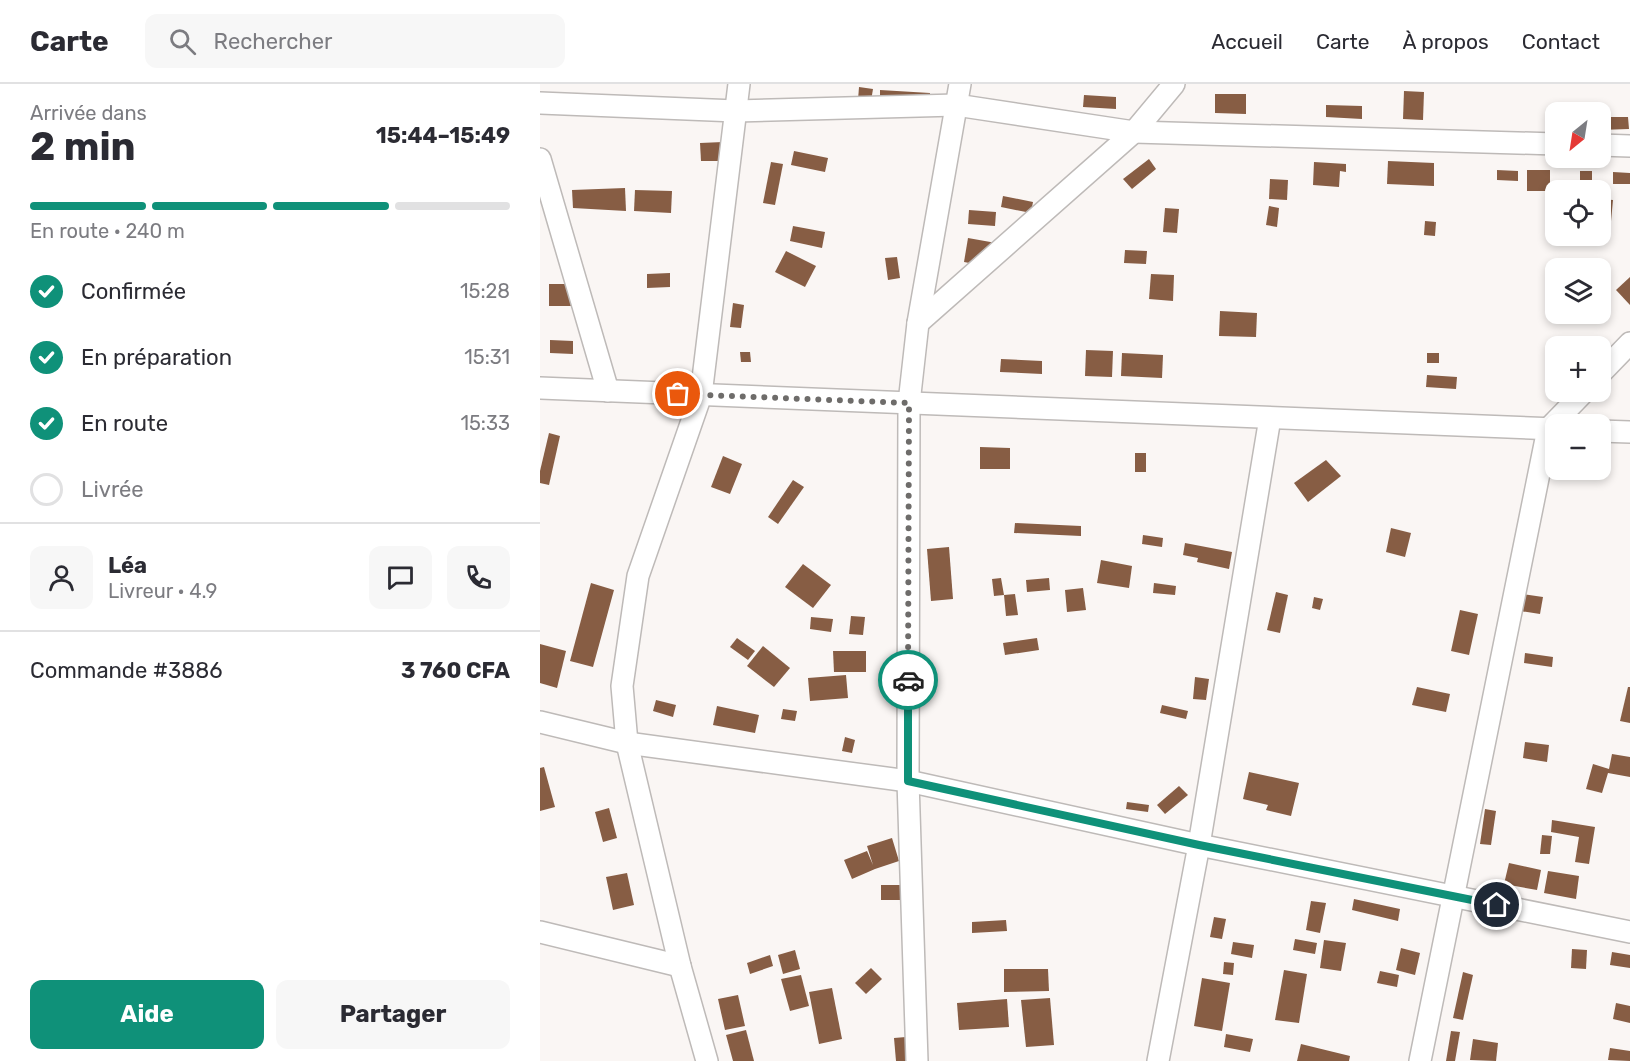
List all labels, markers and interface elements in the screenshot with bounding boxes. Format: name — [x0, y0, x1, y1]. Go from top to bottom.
search box — [145, 14, 565, 68]
text: Carte — [30, 25, 109, 58]
icon: search — [166, 25, 199, 58]
text: Rechercher — [214, 28, 332, 55]
text: Accueil — [1211, 29, 1283, 54]
text: Carte — [1316, 29, 1369, 54]
text: À propos — [1402, 29, 1489, 54]
text: Contact — [1522, 29, 1600, 54]
text: Arrivée dans — [30, 101, 147, 125]
north arrow — [1545, 102, 1611, 168]
map controls — [1545, 102, 1611, 480]
text: 15:44–15:49 — [376, 122, 510, 149]
text: 2 min — [30, 124, 136, 170]
button: locate — [1545, 180, 1611, 246]
text: En route · 240 m — [30, 219, 185, 243]
button: layers — [1545, 258, 1611, 324]
icon: check — [30, 275, 63, 308]
text: Confirmée — [81, 278, 186, 305]
text: 15:28 — [460, 279, 510, 303]
button: + — [1545, 336, 1611, 402]
icon: check — [30, 341, 63, 374]
text: En préparation — [81, 344, 232, 371]
text: 15:31 — [464, 345, 510, 369]
pin — [652, 368, 703, 419]
icon: bag — [661, 377, 694, 410]
icon: check — [30, 407, 63, 440]
text: En route — [81, 410, 168, 437]
text: 15:33 — [460, 411, 510, 435]
button: − — [1545, 414, 1611, 480]
text: Livrée — [81, 476, 144, 503]
button: person — [30, 546, 93, 609]
button: chat — [369, 546, 432, 609]
button: phone — [447, 546, 510, 609]
text: Léa — [108, 552, 147, 579]
text: Livreur · 4.9 — [108, 579, 217, 603]
courier — [878, 650, 938, 710]
text: Commande #3886 — [30, 657, 222, 684]
text: 3 760 CFA — [401, 657, 510, 684]
icon: car — [892, 664, 925, 697]
pin — [1471, 879, 1522, 930]
icon: home — [1480, 888, 1513, 921]
button: Aide — [30, 980, 264, 1049]
button: Partager — [276, 980, 510, 1049]

